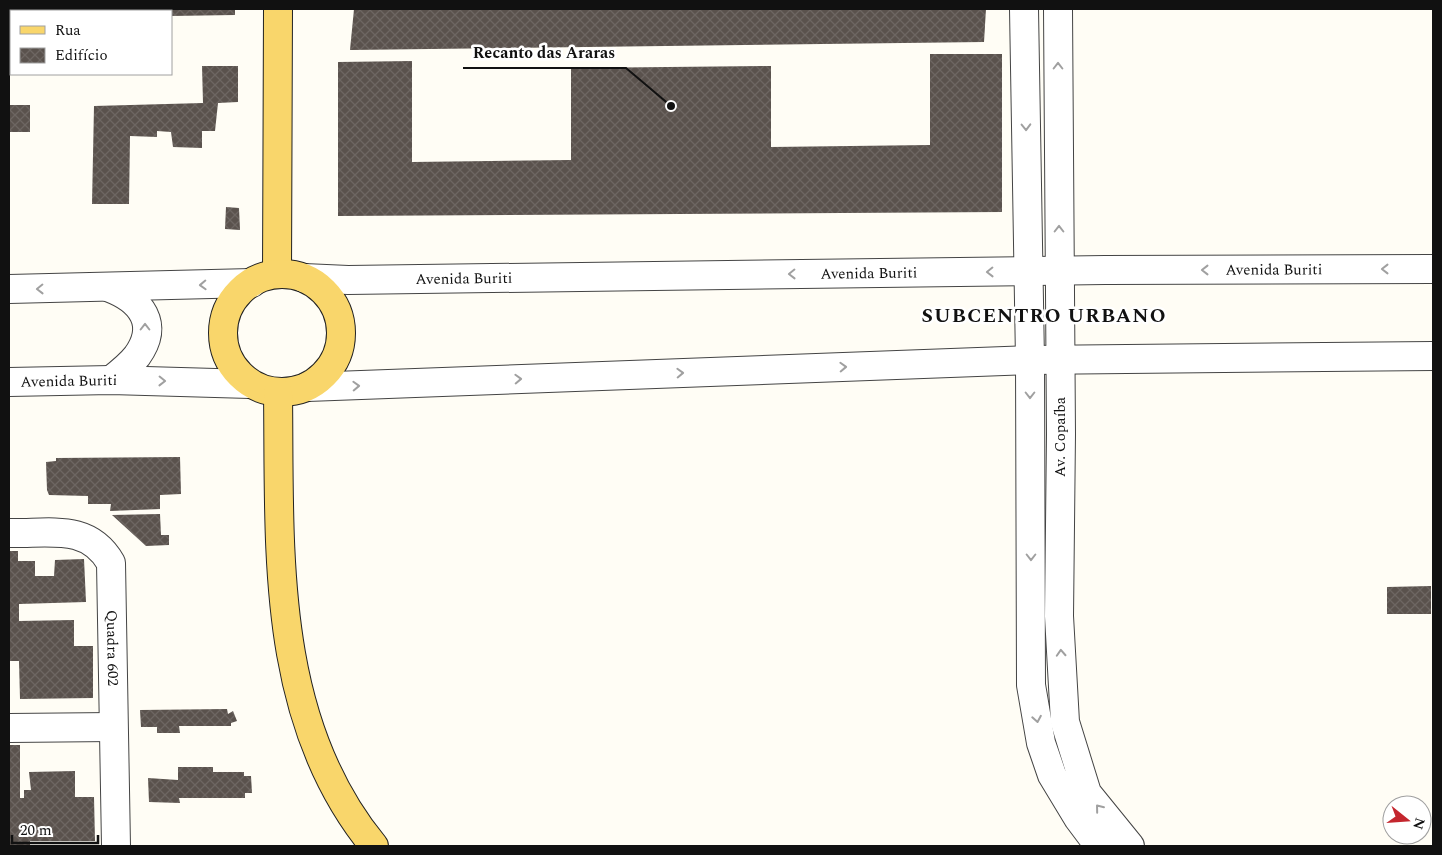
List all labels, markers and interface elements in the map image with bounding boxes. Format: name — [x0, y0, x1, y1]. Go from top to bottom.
legend — [10, 10, 172, 75]
text: Rua — [55, 19, 81, 42]
callout: Recanto das Araras — [463, 37, 626, 68]
text: Recanto das Araras — [473, 41, 615, 65]
text: Edifício — [55, 44, 108, 67]
one-way arrow — [1053, 62, 1063, 70]
one-way arrow — [1021, 124, 1031, 132]
one-way arrow — [1054, 224, 1064, 232]
street label: Avenida Buriti — [1225, 258, 1322, 281]
street label: Avenida Buriti — [820, 261, 918, 285]
one-way arrow — [1380, 264, 1388, 274]
one-way arrow — [1200, 265, 1208, 275]
street label: Avenida Buriti — [415, 266, 513, 291]
one-way arrow — [985, 266, 993, 277]
one-way arrow — [788, 269, 796, 279]
one-way arrow — [199, 279, 207, 290]
one-way arrow — [36, 283, 44, 294]
district label: SUBCENTRO URBANO — [922, 301, 1166, 331]
one-way arrow — [140, 323, 150, 330]
one-way arrow — [840, 362, 847, 372]
street label: Avenida Buriti — [20, 368, 118, 393]
one-way arrow — [677, 368, 685, 378]
one-way arrow — [514, 374, 522, 385]
one-way arrow — [159, 376, 167, 386]
one-way arrow — [352, 380, 360, 391]
one-way arrow — [1025, 392, 1035, 399]
street label: Av. Copaíba — [1049, 396, 1072, 477]
one-way arrow — [1026, 554, 1036, 562]
street label: Quadra 602 — [100, 610, 125, 686]
one-way arrow — [1056, 649, 1067, 657]
one-way arrow — [1032, 715, 1042, 724]
north arrow — [1382, 795, 1432, 845]
one-way arrow — [1096, 805, 1105, 814]
scale bar — [12, 812, 99, 844]
text: N — [1407, 815, 1431, 832]
text: 20 m — [20, 819, 52, 842]

